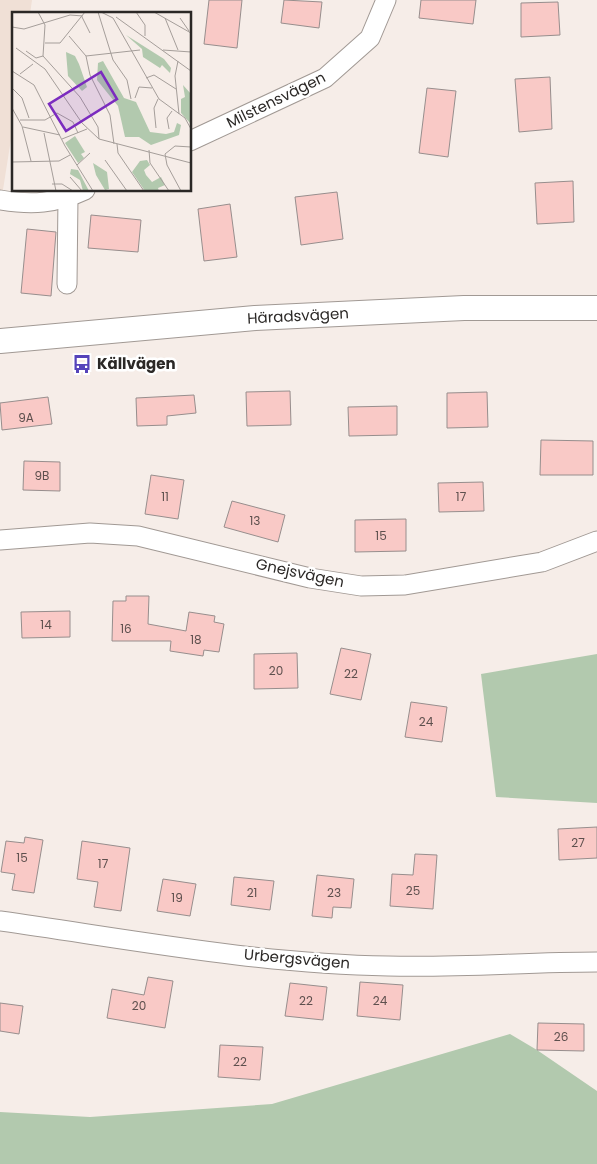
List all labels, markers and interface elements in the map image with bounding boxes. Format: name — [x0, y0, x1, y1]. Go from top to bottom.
inset map — [12, 12, 191, 191]
street label: Milstensvägen — [223, 66, 329, 133]
street label: Häradsvägen — [247, 302, 349, 329]
bus stop icon: Källvägen — [71, 353, 93, 375]
place label: Källvägen — [97, 353, 176, 374]
house number: 9A — [18, 409, 34, 426]
house number: 9B — [35, 467, 49, 484]
house number: 11 — [161, 488, 169, 505]
house number: 17 — [456, 488, 467, 505]
house number: 13 — [250, 512, 260, 529]
house number: 15 — [375, 527, 387, 544]
street label: Gnejsvägen — [254, 553, 346, 592]
house number: 14 — [40, 616, 52, 633]
house number: 16 — [120, 620, 132, 637]
house number: 18 — [190, 631, 202, 648]
house number: 20 — [269, 662, 283, 679]
house number: 22 — [344, 665, 358, 682]
house number: 24 — [419, 713, 434, 730]
house number: 27 — [571, 834, 585, 851]
house number: 15 — [16, 849, 28, 866]
house number: 17 — [98, 855, 109, 872]
house number: 25 — [406, 882, 420, 899]
house number: 21 — [247, 884, 257, 901]
house number: 23 — [327, 884, 341, 901]
house number: 19 — [171, 889, 183, 906]
street label: Urbergsvägen — [243, 943, 351, 974]
house number: 22 — [299, 992, 313, 1009]
house number: 24 — [373, 992, 388, 1009]
house number: 20 — [132, 997, 146, 1014]
house number: 26 — [554, 1028, 568, 1045]
house number: 22 — [233, 1053, 247, 1070]

